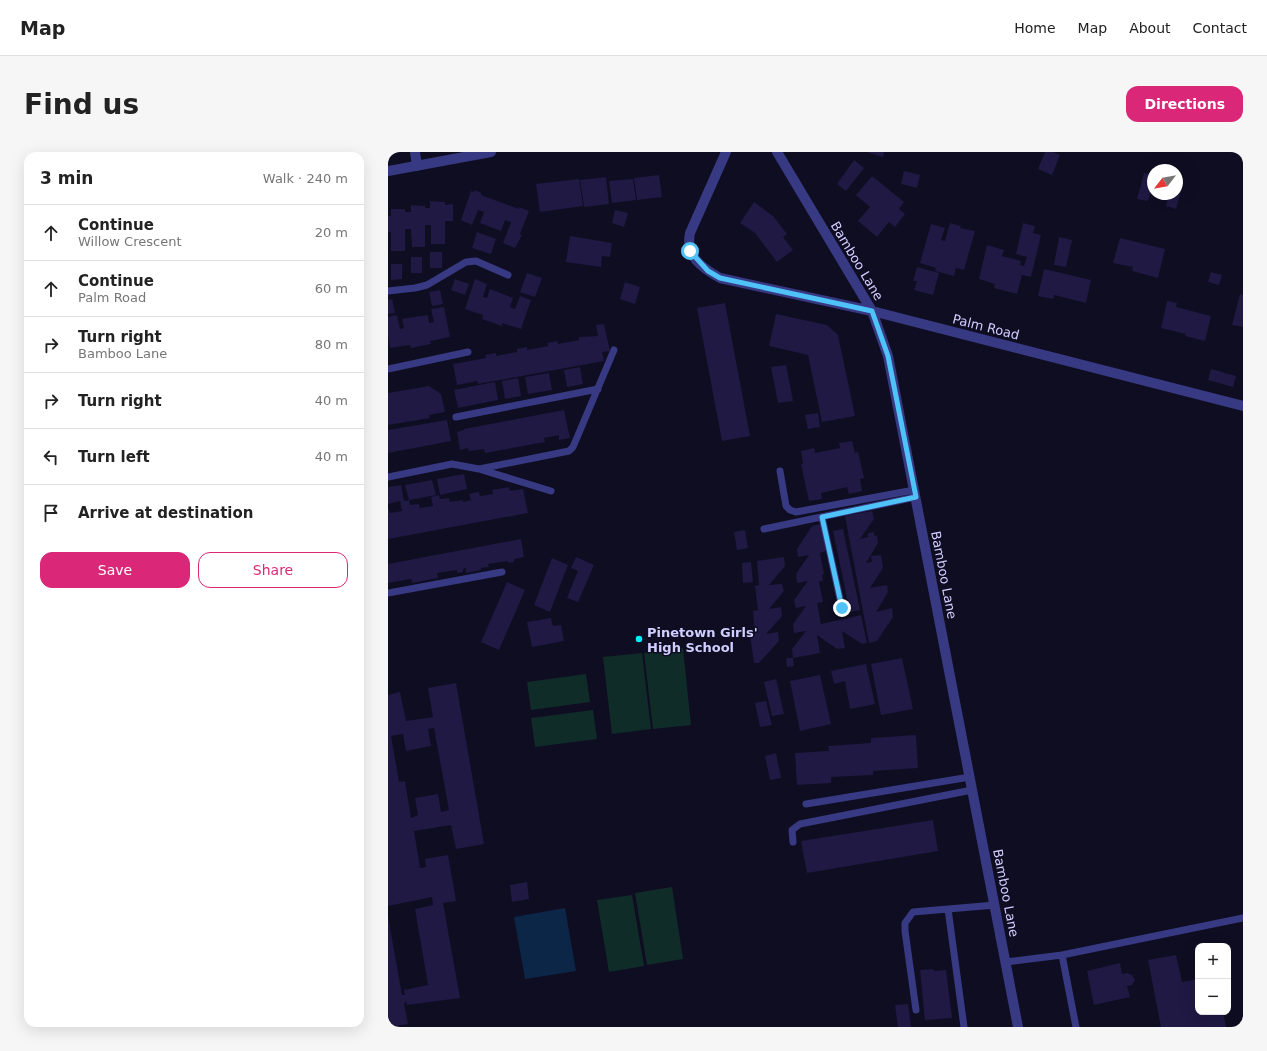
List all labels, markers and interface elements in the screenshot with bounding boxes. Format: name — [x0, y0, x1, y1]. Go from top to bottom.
text: Map — [20, 17, 65, 39]
text: Home — [1014, 20, 1056, 36]
text: Map — [1078, 20, 1107, 36]
text: About — [1129, 20, 1171, 36]
text: Contact — [1193, 20, 1247, 36]
button: Directions — [1126, 86, 1243, 122]
text: Find us — [24, 88, 139, 121]
north arrow — [1147, 164, 1183, 200]
text: 3 min — [40, 168, 93, 188]
text: Walk · 240 m — [263, 171, 348, 186]
text: Continue — [78, 216, 154, 234]
street label: Bamboo Lane — [828, 219, 886, 303]
icon: ahead — [40, 222, 62, 244]
text: 20 m — [315, 225, 348, 240]
text: Willow Crescent — [78, 234, 182, 249]
route start — [681, 242, 699, 260]
text: Continue — [78, 272, 154, 290]
icon: ahead — [40, 278, 62, 300]
text: 60 m — [315, 281, 348, 296]
text: Palm Road — [78, 290, 146, 305]
street label: Palm Road — [951, 311, 1021, 343]
text: Turn right — [78, 328, 162, 346]
icon: right — [40, 334, 62, 356]
text: 80 m — [315, 337, 348, 352]
text: Bamboo Lane — [78, 346, 167, 361]
icon: right — [40, 390, 62, 412]
text: Turn right — [78, 392, 162, 410]
text: 40 m — [315, 393, 348, 408]
icon: left — [40, 446, 62, 468]
text: Turn left — [78, 448, 150, 466]
text: 40 m — [315, 449, 348, 464]
icon: arrive — [40, 502, 62, 524]
text: Arrive at destination — [78, 504, 253, 522]
street label: Bamboo Lane — [928, 530, 960, 620]
button: Save — [40, 552, 190, 588]
button: Share — [198, 552, 348, 588]
route end — [833, 599, 851, 617]
place label: Pinetown Girls' High School — [647, 625, 758, 655]
marker: Pinetown Girls' High School — [634, 634, 644, 644]
street label: Bamboo Lane — [990, 848, 1022, 938]
map controls — [1195, 943, 1231, 1015]
button: + — [1195, 943, 1231, 979]
button: − — [1195, 979, 1231, 1015]

